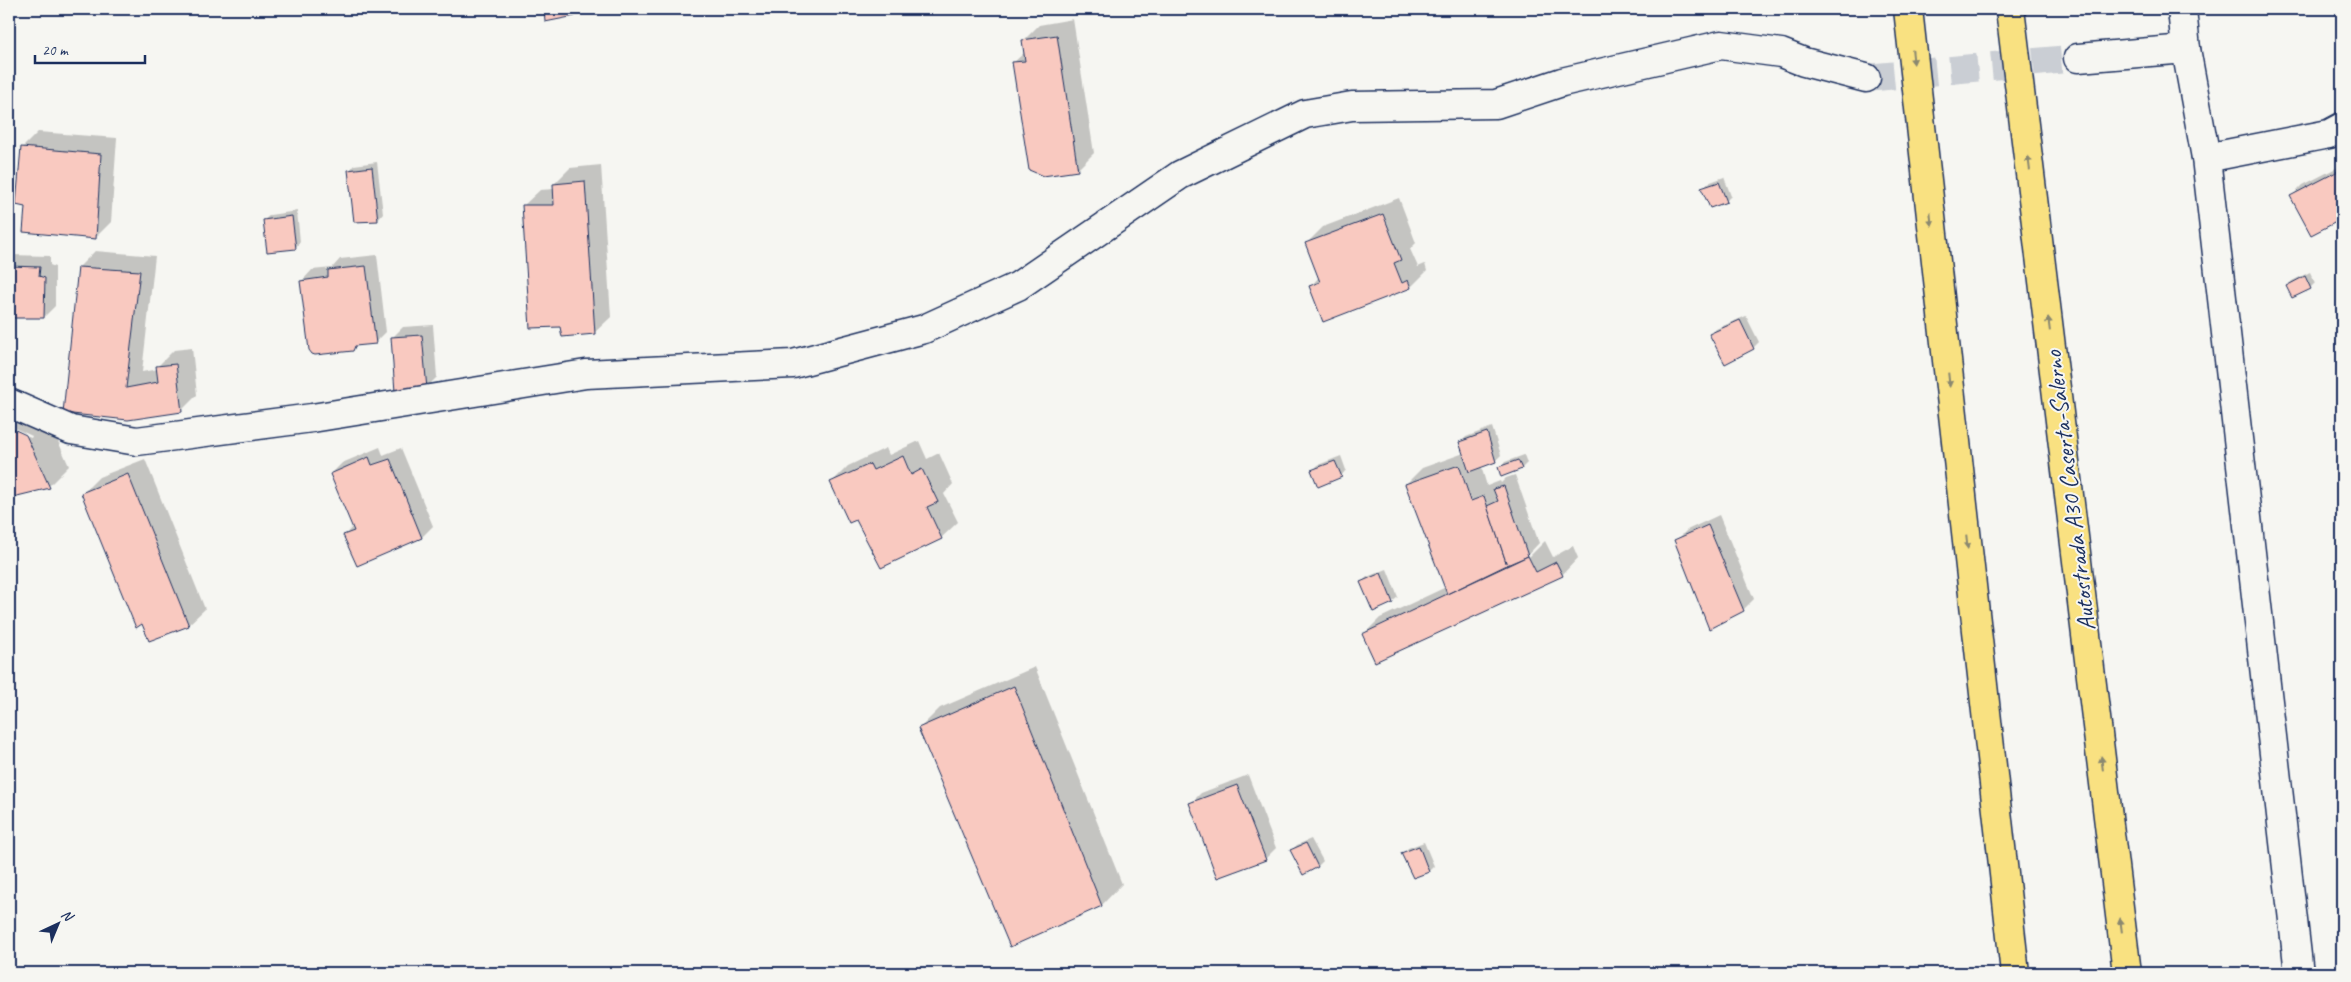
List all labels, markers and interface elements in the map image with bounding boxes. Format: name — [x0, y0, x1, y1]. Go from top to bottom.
scale bar — [35, 32, 145, 64]
text: 20 m — [42, 41, 69, 60]
one-way arrow — [1909, 50, 1917, 66]
one-way arrow — [2025, 155, 2033, 171]
one-way arrow — [1927, 211, 1935, 227]
one-way arrow — [2045, 316, 2053, 332]
street label: Autostrada A30 Caserta-Salerno — [2037, 348, 2103, 633]
one-way arrow — [1945, 372, 1953, 388]
one-way arrow — [1963, 534, 1971, 550]
one-way arrow — [2098, 755, 2106, 771]
north arrow — [32, 900, 82, 950]
text: N — [58, 906, 77, 926]
one-way arrow — [2117, 917, 2125, 933]

